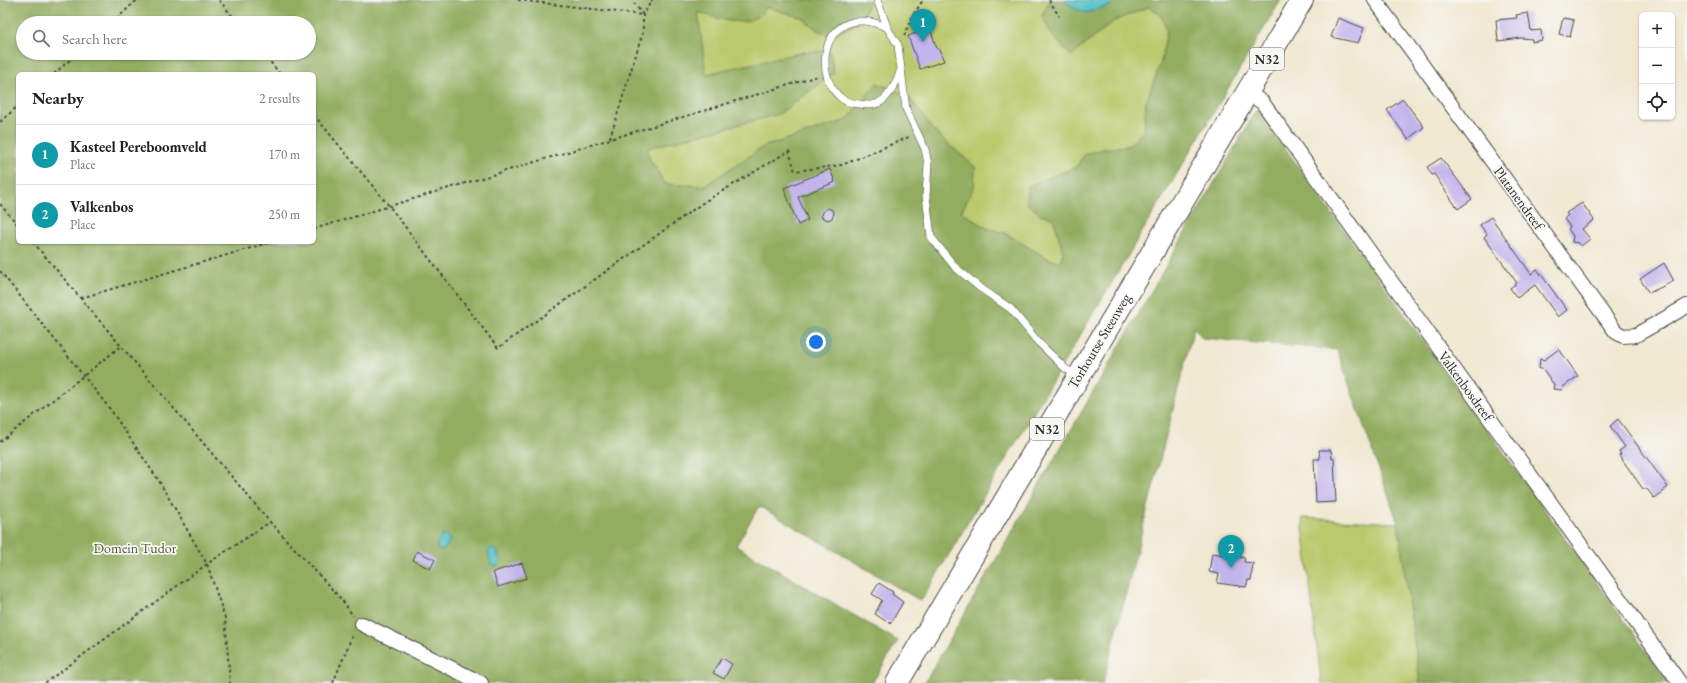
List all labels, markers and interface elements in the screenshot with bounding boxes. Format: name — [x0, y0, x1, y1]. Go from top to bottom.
pin: 1 — [910, 9, 936, 42]
map controls — [1639, 12, 1675, 120]
button: + — [1639, 12, 1675, 48]
search box — [16, 16, 316, 60]
icon: search — [30, 27, 52, 49]
text: Search here — [62, 29, 127, 48]
road number: N32 — [1250, 48, 1284, 70]
button: − — [1639, 48, 1675, 84]
button: locate — [1639, 84, 1675, 120]
text: Nearby — [32, 87, 84, 109]
text: 2 results — [259, 90, 300, 107]
text: Kasteel Pereboomveld — [70, 137, 207, 156]
text: 1 — [42, 146, 48, 163]
text: 170 m — [269, 146, 300, 163]
text: Place — [70, 156, 96, 173]
street label: Platanendreef — [1490, 163, 1549, 234]
text: Valkenbos — [70, 197, 133, 216]
text: 2 — [42, 206, 48, 223]
text: 250 m — [269, 206, 300, 223]
text: Place — [70, 216, 96, 233]
street label: Torhoutse Steenweg — [1064, 289, 1135, 392]
your location — [806, 332, 826, 352]
street label: Valkenbosdreef — [1435, 348, 1498, 426]
road number: N32 — [1030, 418, 1064, 440]
pin: 2 — [1218, 535, 1244, 568]
park label: Domein Tudor — [94, 539, 177, 557]

